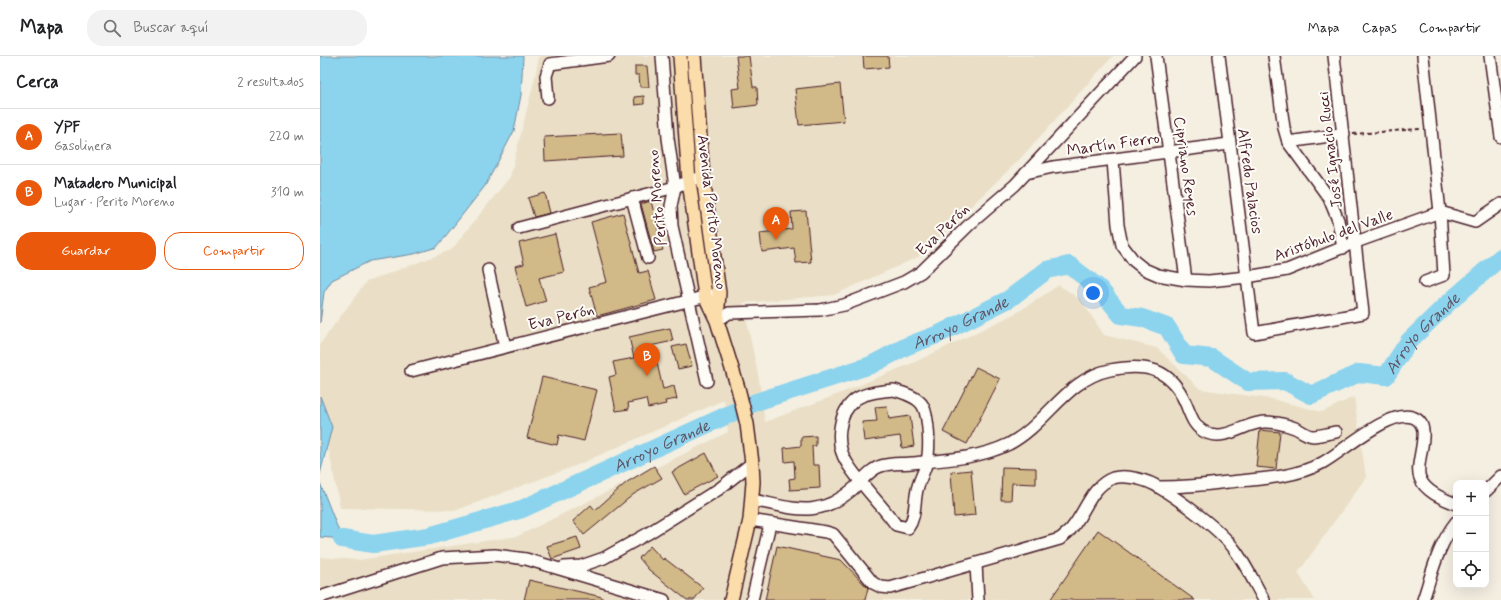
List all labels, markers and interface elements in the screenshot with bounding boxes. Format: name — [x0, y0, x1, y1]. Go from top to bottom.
search box — [87, 10, 367, 46]
text: Mapa — [20, 15, 63, 40]
icon: search — [101, 17, 123, 39]
text: Buscar aquí — [133, 18, 209, 38]
text: Mapa — [1308, 19, 1340, 37]
text: Capas — [1362, 19, 1397, 37]
text: Compartir — [1419, 19, 1481, 37]
text: Cerca — [16, 71, 59, 93]
text: 2 resultados — [237, 74, 304, 91]
street label: José Ignacio Rucci — [1313, 90, 1348, 209]
street label: Cipriano Reyes — [1168, 115, 1203, 217]
text: YPF — [54, 118, 81, 138]
street label: Alfredo Palacios — [1232, 127, 1267, 235]
text: A — [25, 128, 33, 145]
text: 220 m — [269, 128, 304, 145]
street label: Martín Fierro — [1065, 128, 1161, 161]
street label: Avenida Perito Moreno — [692, 134, 731, 291]
text: Gasolinera — [54, 138, 112, 155]
street label: Perito Moreno — [643, 149, 672, 247]
text: Matadero Municipal — [54, 174, 177, 194]
text: B — [25, 184, 33, 201]
text: 310 m — [271, 184, 304, 201]
text: Lugar · Perito Moreno — [54, 194, 174, 211]
street label: Eva Perón — [912, 199, 975, 261]
street label: Aristóbulo del Valle — [1271, 204, 1396, 267]
pin: A — [763, 207, 789, 240]
button: Guardar — [16, 232, 156, 270]
button: Compartir — [164, 232, 304, 270]
your location — [1083, 283, 1103, 303]
water label: Arroyo Grande — [1380, 287, 1466, 379]
water label: Arroyo Grande — [910, 291, 1013, 355]
street label: Eva Perón — [526, 299, 597, 336]
pin: B — [634, 343, 660, 376]
water label: Arroyo Grande — [610, 414, 714, 478]
map controls — [1453, 480, 1489, 588]
button: + — [1453, 480, 1489, 516]
button: − — [1453, 516, 1489, 552]
button: locate — [1453, 552, 1489, 588]

